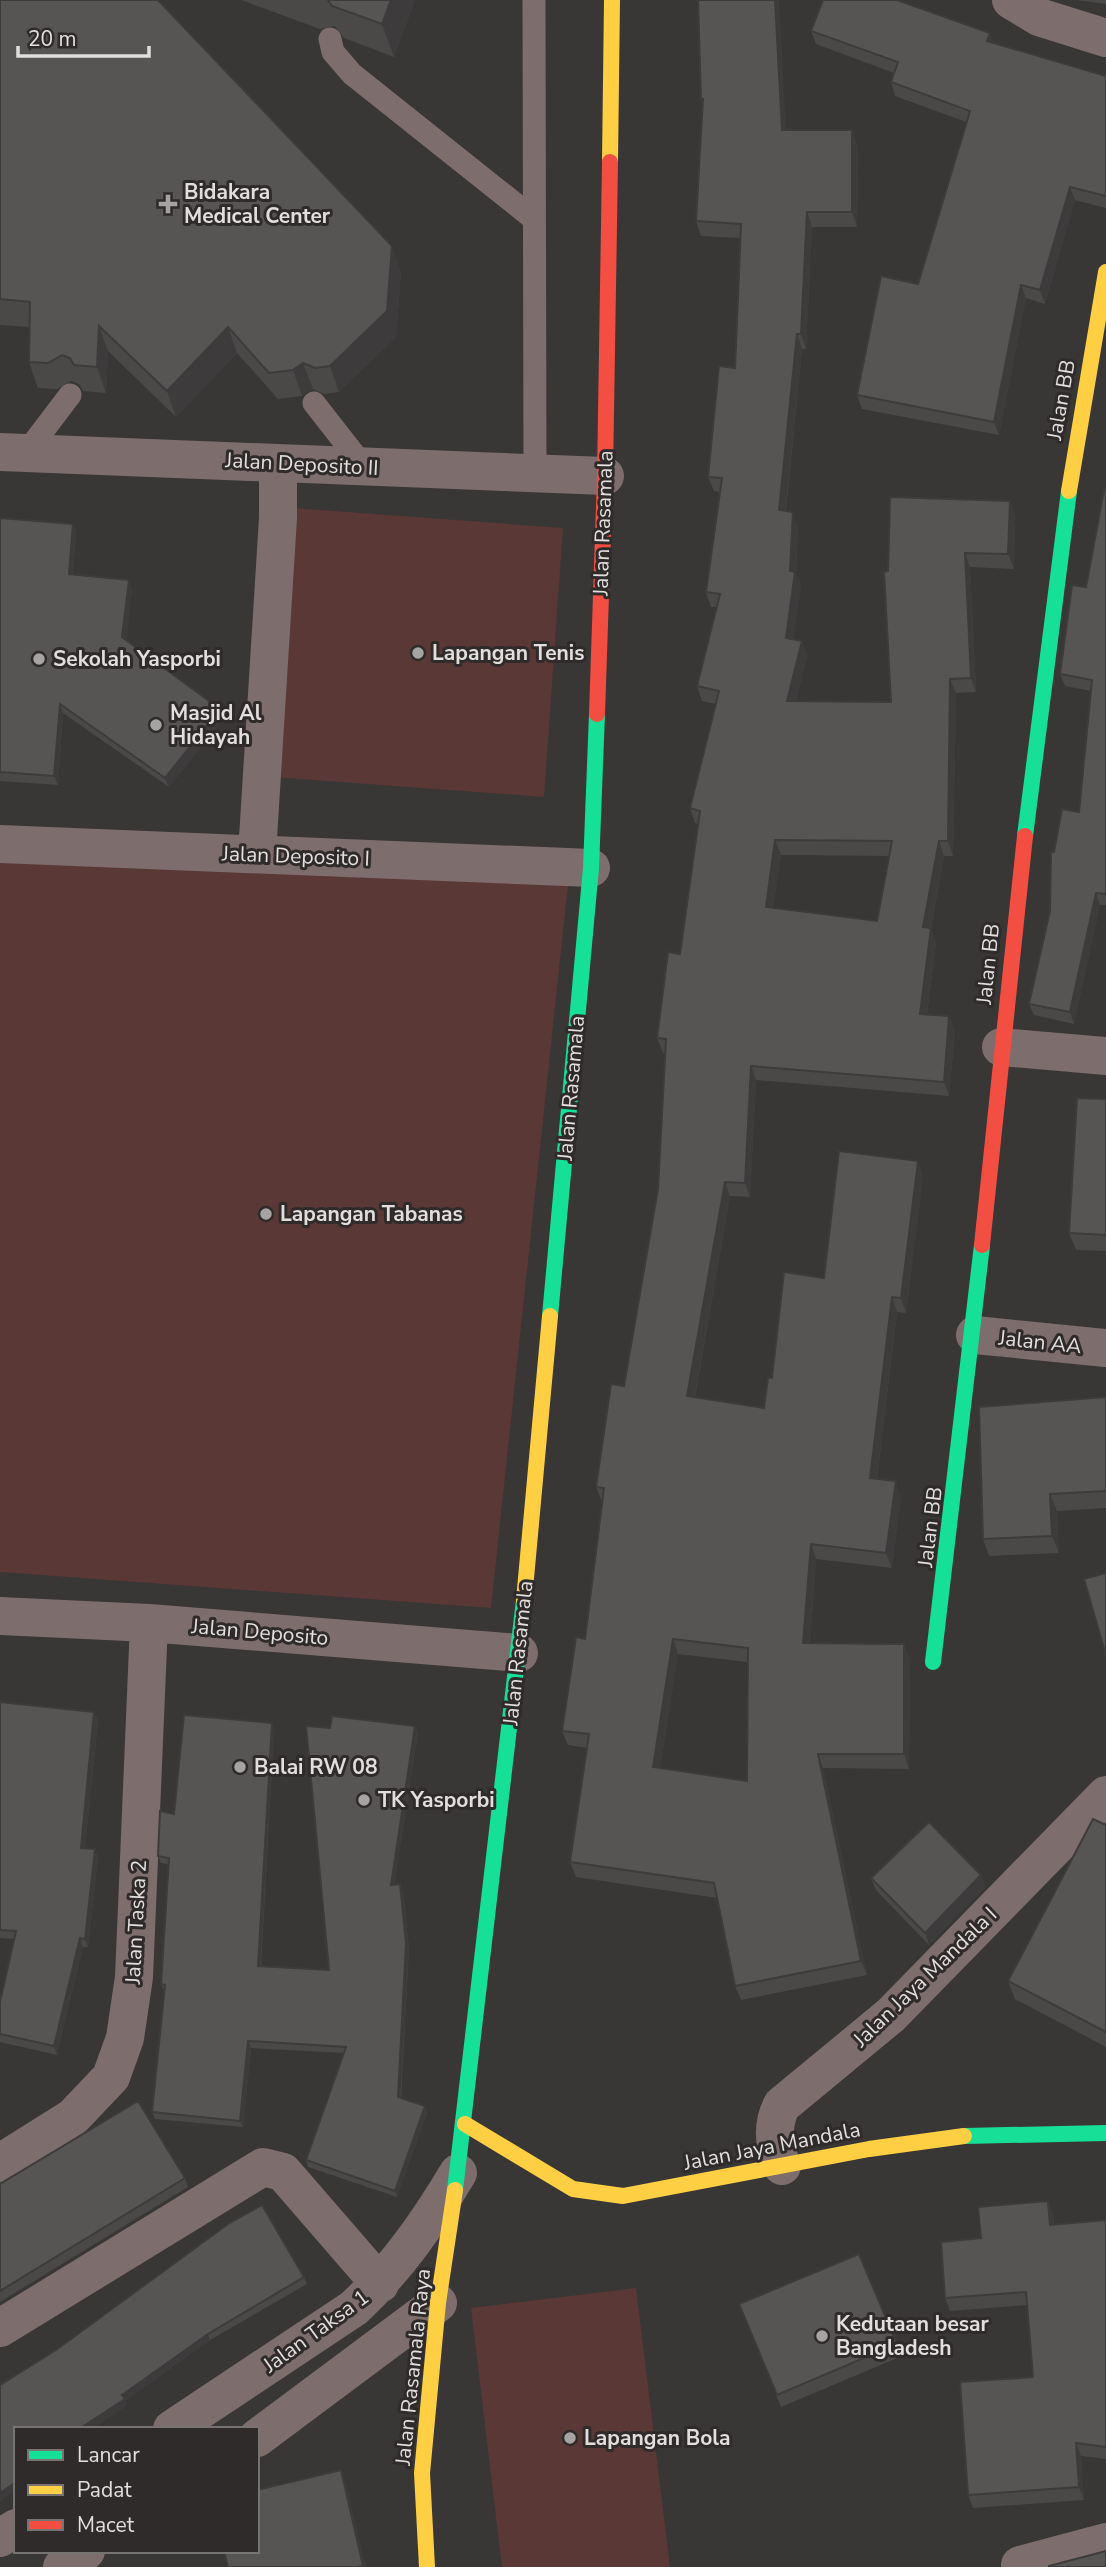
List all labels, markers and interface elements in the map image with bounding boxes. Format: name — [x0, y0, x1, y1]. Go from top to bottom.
scale bar — [18, 14, 149, 58]
text: 20 m — [28, 25, 77, 53]
place label: Bidakara Medical Center — [184, 178, 331, 230]
marker: Bidakara Medical Center — [158, 194, 178, 214]
street label: Jalan BB — [1040, 358, 1082, 443]
street label: Jalan Deposito II — [224, 446, 379, 482]
street label: Jalan Rasamala — [586, 450, 620, 597]
place label: Lapangan Tenis — [432, 639, 584, 667]
place label: Sekolah Yasporbi — [53, 645, 221, 673]
marker: Lapangan Tenis — [410, 645, 426, 661]
marker: Sekolah Yasporbi — [31, 651, 47, 667]
place label: Masjid Al Hidayah — [170, 699, 262, 751]
marker: Masjid Al Hidayah — [148, 717, 164, 733]
street label: Jalan Deposito I — [221, 839, 370, 873]
street label: Jalan BB — [970, 922, 1006, 1007]
street label: Jalan Rasamala — [551, 1014, 591, 1163]
place label: Lapangan Tabanas — [280, 1200, 463, 1228]
marker: Lapangan Tabanas — [258, 1206, 274, 1222]
street label: Jalan AA — [996, 1324, 1083, 1360]
street label: Jalan BB — [911, 1485, 949, 1570]
street label: Jalan Rasamala — [496, 1579, 540, 1728]
street label: Jalan Deposito — [189, 1612, 330, 1652]
place label: Balai RW 08 — [254, 1753, 378, 1781]
marker: Balai RW 08 — [232, 1759, 248, 1775]
place label: TK Yasporbi — [378, 1786, 495, 1814]
marker: TK Yasporbi — [356, 1792, 372, 1808]
street label: Jalan Taska 2 — [119, 1859, 153, 1986]
street label: Jalan Jaya Mandala I — [846, 1901, 1003, 2054]
street label: Jalan Jaya Mandala — [680, 2115, 863, 2177]
street label: Jalan Rasamala Raya — [389, 2267, 437, 2468]
street label: Jalan Taksa 1 — [257, 2283, 375, 2379]
place label: Kedutaan besar Bangladesh — [836, 2310, 990, 2362]
marker: Kedutaan besar Bangladesh — [814, 2328, 830, 2344]
place label: Lapangan Bola — [584, 2424, 731, 2452]
legend — [14, 2427, 259, 2553]
marker: Lapangan Bola — [562, 2430, 578, 2446]
text: Lancar — [77, 2441, 140, 2469]
text: Padat — [77, 2476, 132, 2504]
text: Macet — [77, 2511, 135, 2539]

